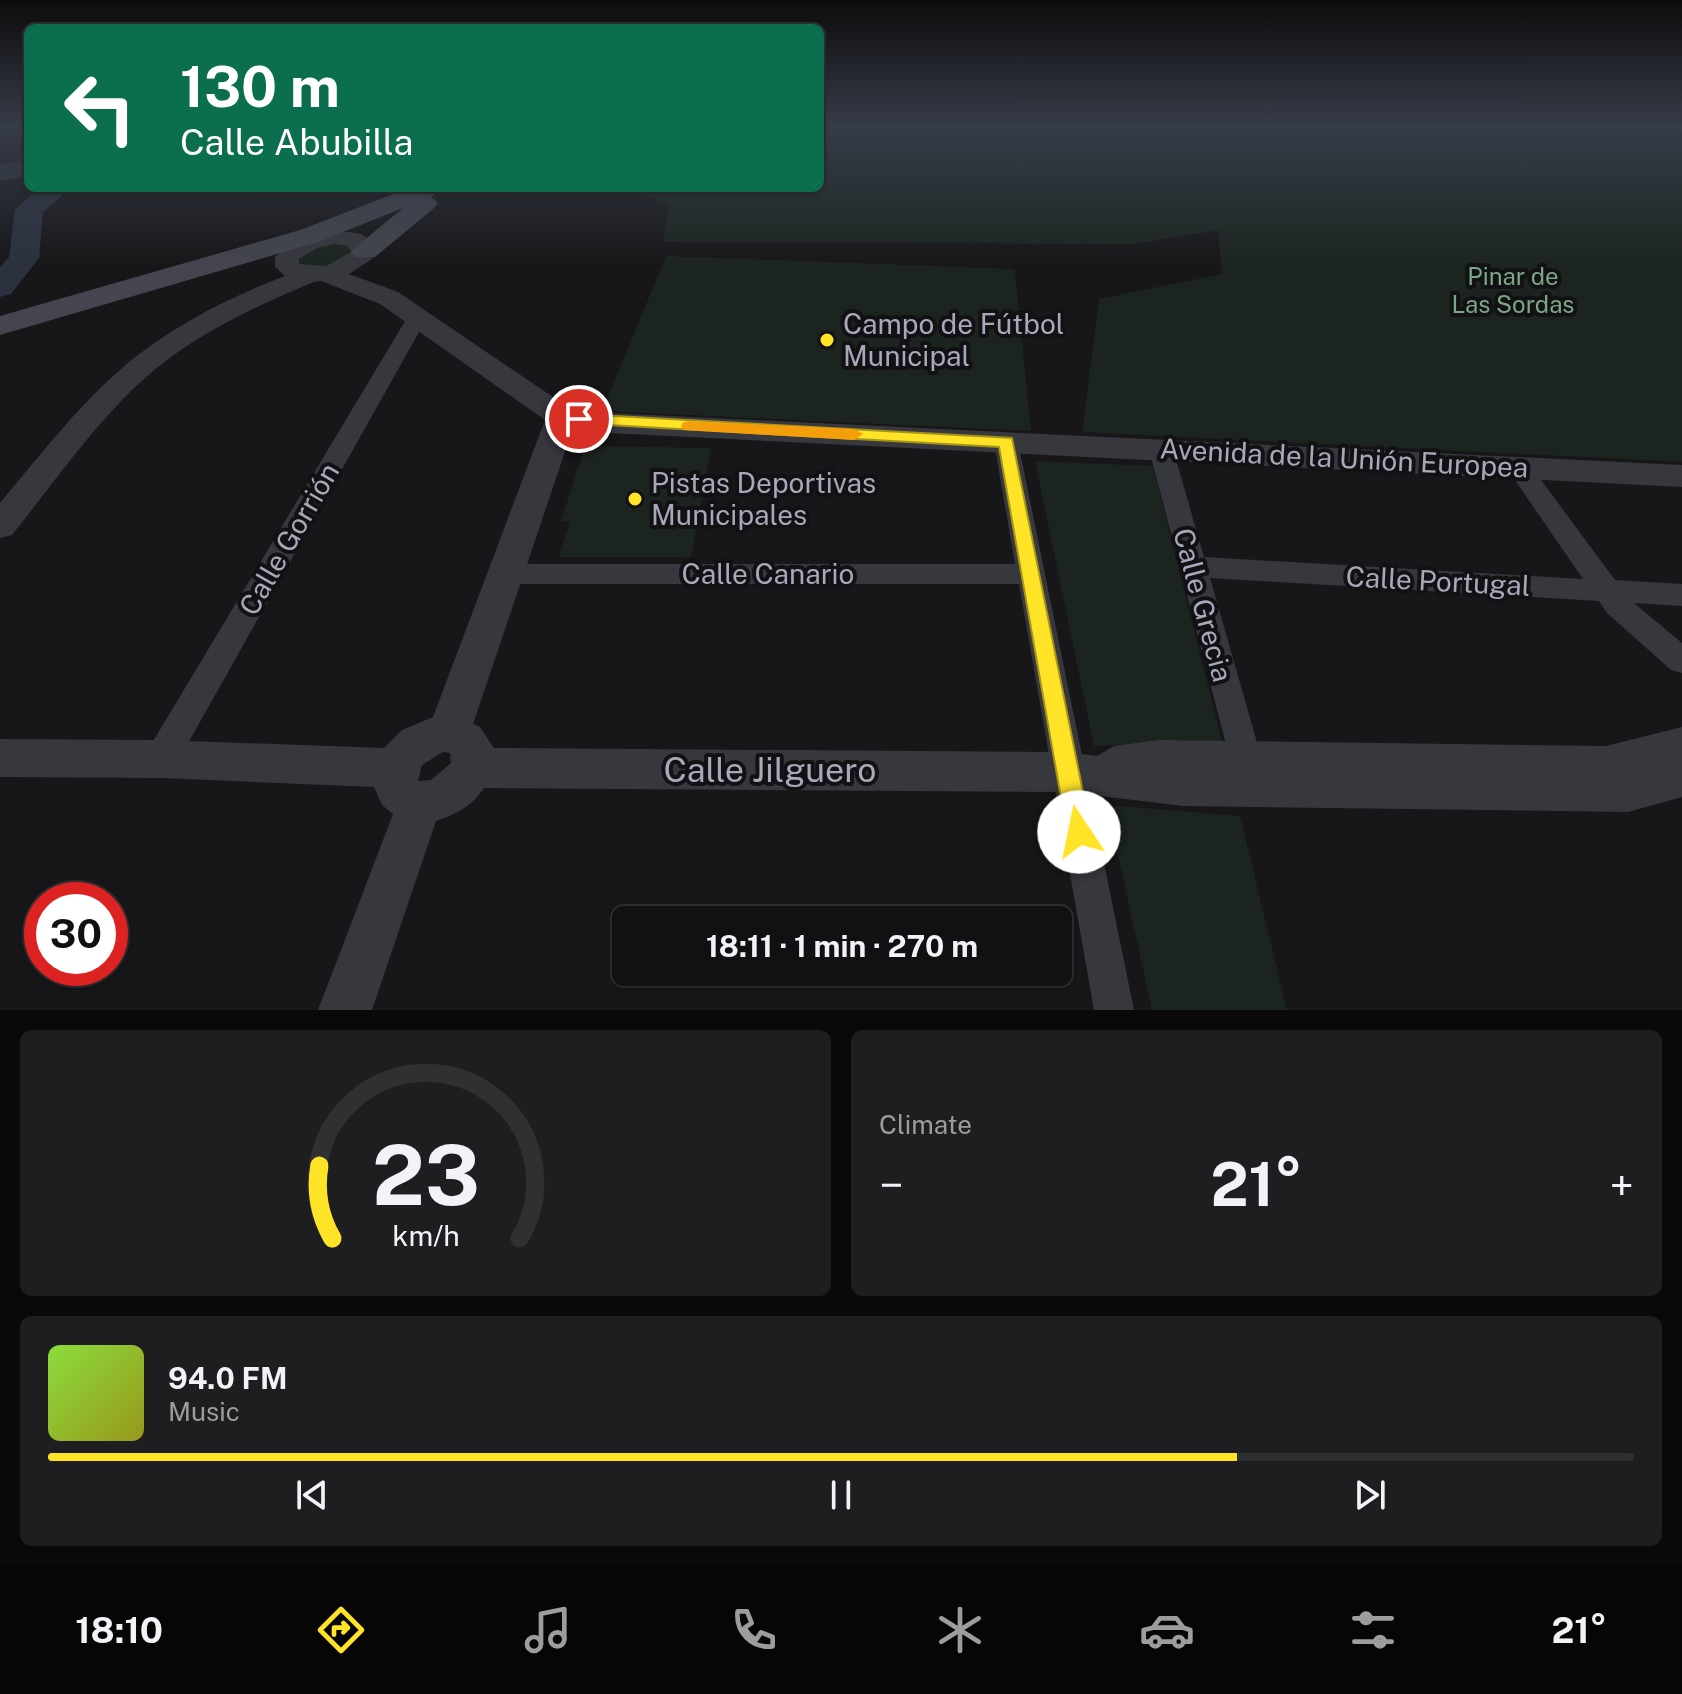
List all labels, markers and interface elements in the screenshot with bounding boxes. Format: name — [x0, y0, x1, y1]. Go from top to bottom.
text: 130 m — [180, 54, 340, 120]
icon: left — [48, 56, 152, 160]
text: Calle Abubilla — [180, 121, 413, 163]
park label: Pinar de Las Sordas — [1452, 262, 1574, 318]
place label: Campo de Fútbol Municipal — [843, 307, 1064, 372]
marker: Campo de Fútbol Municipal — [818, 331, 836, 349]
pin — [545, 385, 613, 453]
icon: arrive — [557, 397, 601, 441]
street label: Avenida de la Unión Europea — [1159, 431, 1529, 484]
street label: Calle Gorrión — [232, 457, 345, 621]
place label: Pistas Deportivas Municipales — [651, 466, 876, 531]
marker: Pistas Deportivas Municipales — [626, 490, 644, 508]
street label: Calle Grecia — [1167, 525, 1240, 685]
street label: Calle Canario — [682, 557, 854, 590]
street label: Calle Portugal — [1345, 559, 1531, 602]
street label: Calle Jilguero — [664, 750, 876, 790]
position arrow — [1037, 790, 1121, 874]
speed limit sign: 30 — [24, 882, 128, 986]
text: 18:11 · 1 min · 270 m — [706, 928, 978, 964]
text: Climate — [879, 1109, 972, 1140]
text: 23 — [371, 1126, 480, 1224]
text: 21° — [1210, 1149, 1303, 1220]
text: − — [879, 1159, 903, 1211]
text: + — [1610, 1159, 1634, 1211]
text: km/h — [392, 1219, 459, 1252]
text: 94.0 FM — [168, 1360, 287, 1396]
text: Music — [168, 1396, 240, 1427]
icon: previous — [290, 1473, 334, 1517]
icon: pause — [819, 1473, 863, 1517]
icon: next — [1348, 1473, 1392, 1517]
icon: directions — [313, 1602, 369, 1658]
icon: music — [520, 1602, 576, 1658]
icon: phone — [726, 1602, 782, 1658]
icon: climate — [932, 1602, 988, 1658]
icon: car — [1139, 1602, 1195, 1658]
icon: filters — [1345, 1602, 1401, 1658]
text: 18:10 — [75, 1609, 163, 1651]
text: 21° — [1551, 1609, 1607, 1651]

